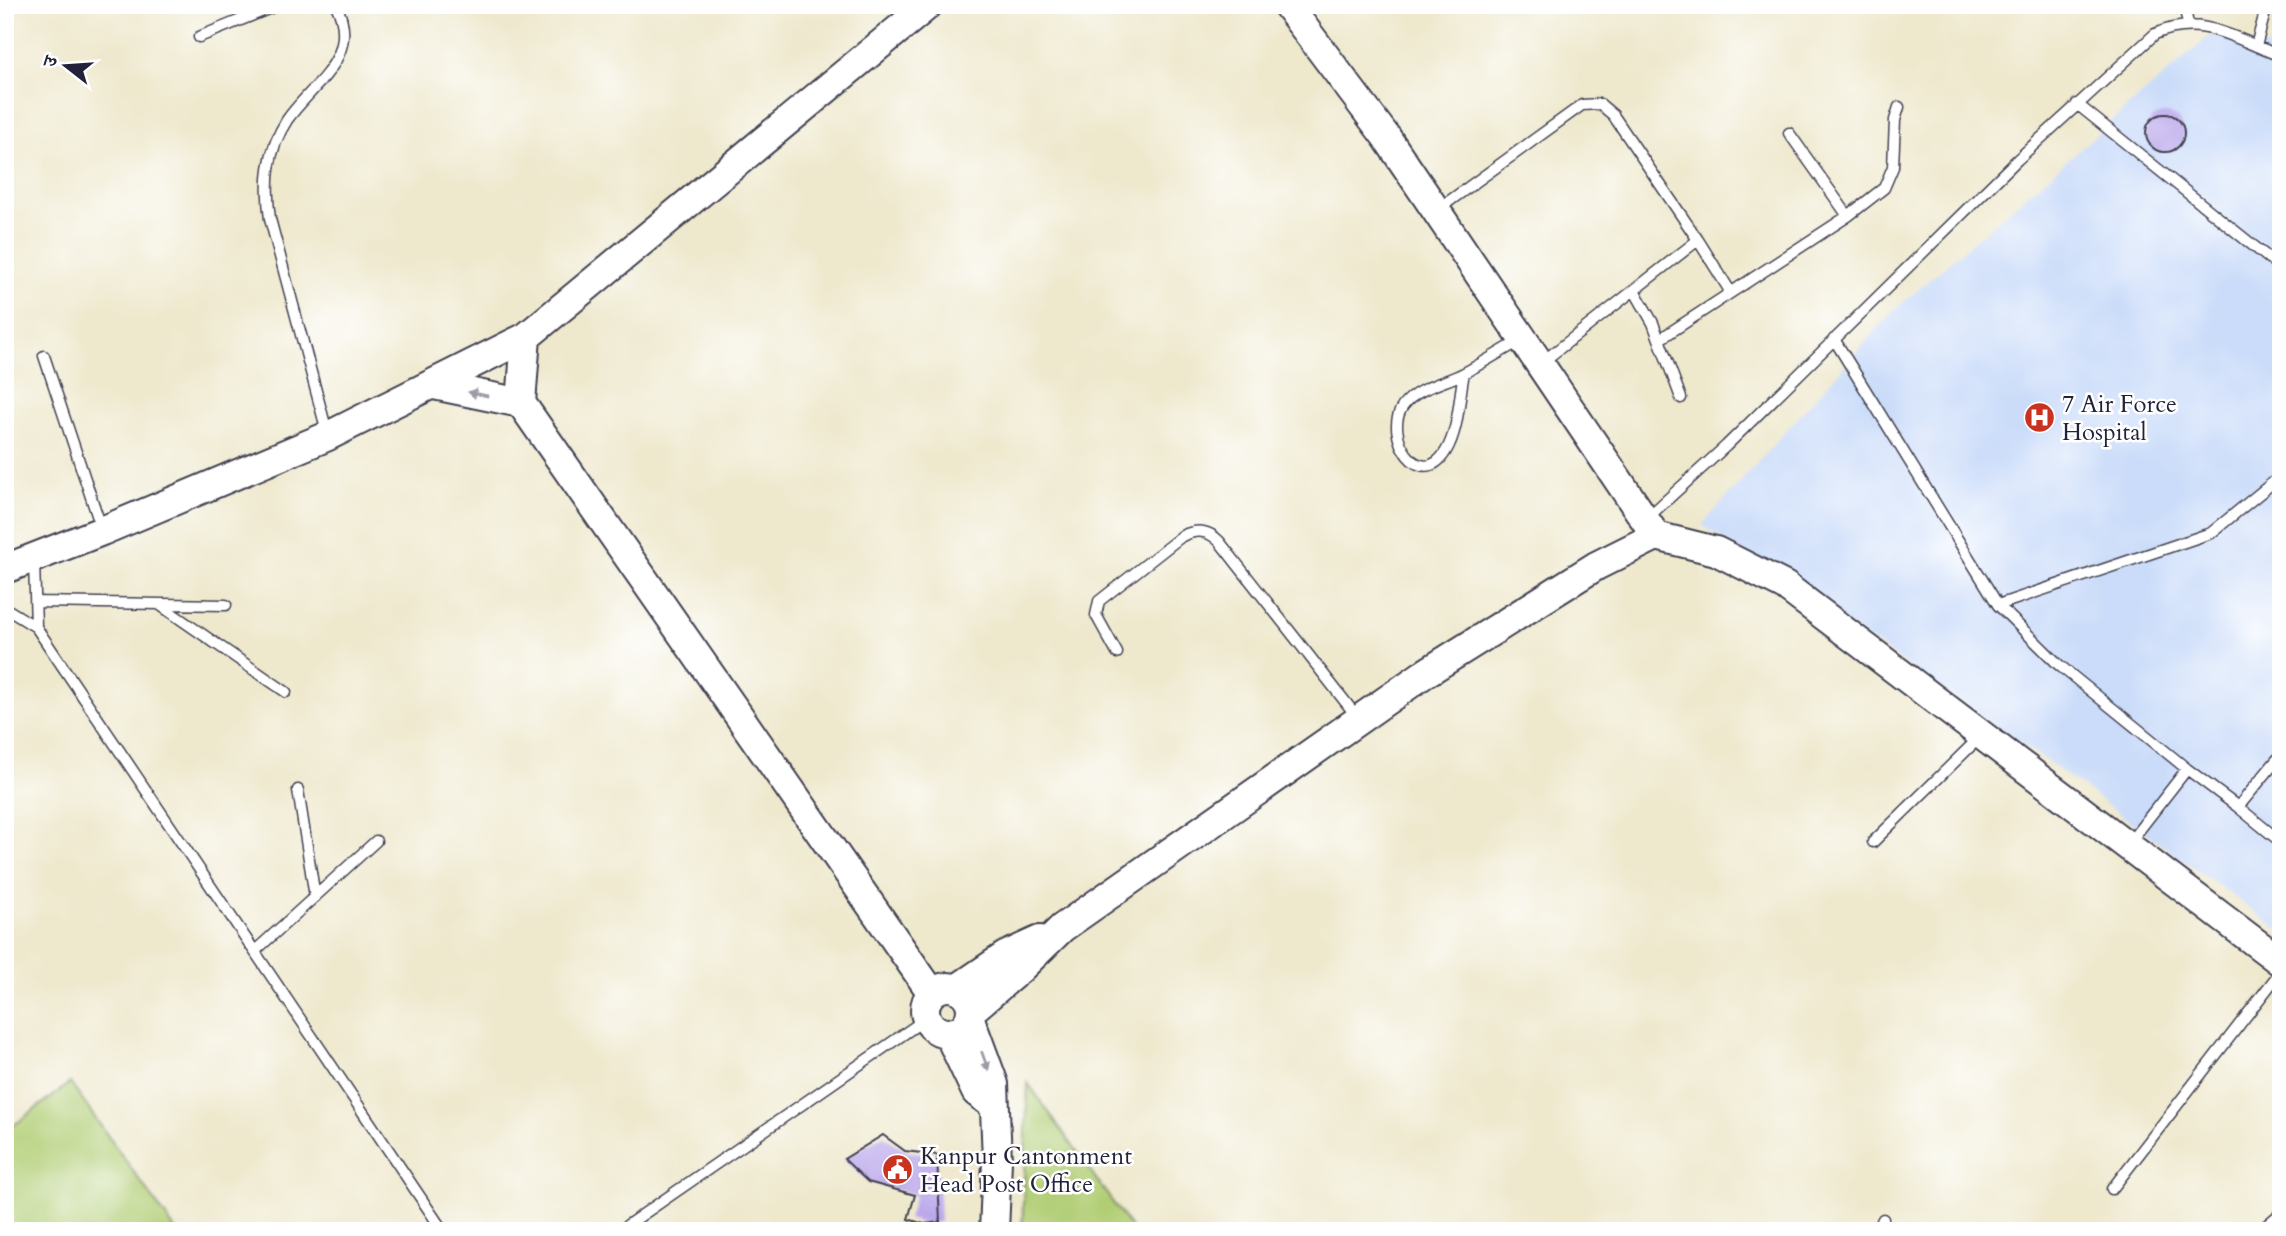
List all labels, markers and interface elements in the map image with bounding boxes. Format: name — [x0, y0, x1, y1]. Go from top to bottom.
north arrow — [32, 32, 102, 102]
text: उ — [36, 52, 65, 72]
one-way arrow — [467, 388, 489, 399]
place label: 7 Air Force Hospital — [2062, 388, 2177, 449]
hospital icon: 7 Air Force Hospital — [2022, 401, 2056, 435]
one-way arrow — [980, 1051, 991, 1072]
place label: Kanpur Cantonment Head Post Office — [920, 1140, 1132, 1201]
public building icon: Kanpur Cantonment Head Post Office — [880, 1153, 914, 1187]

